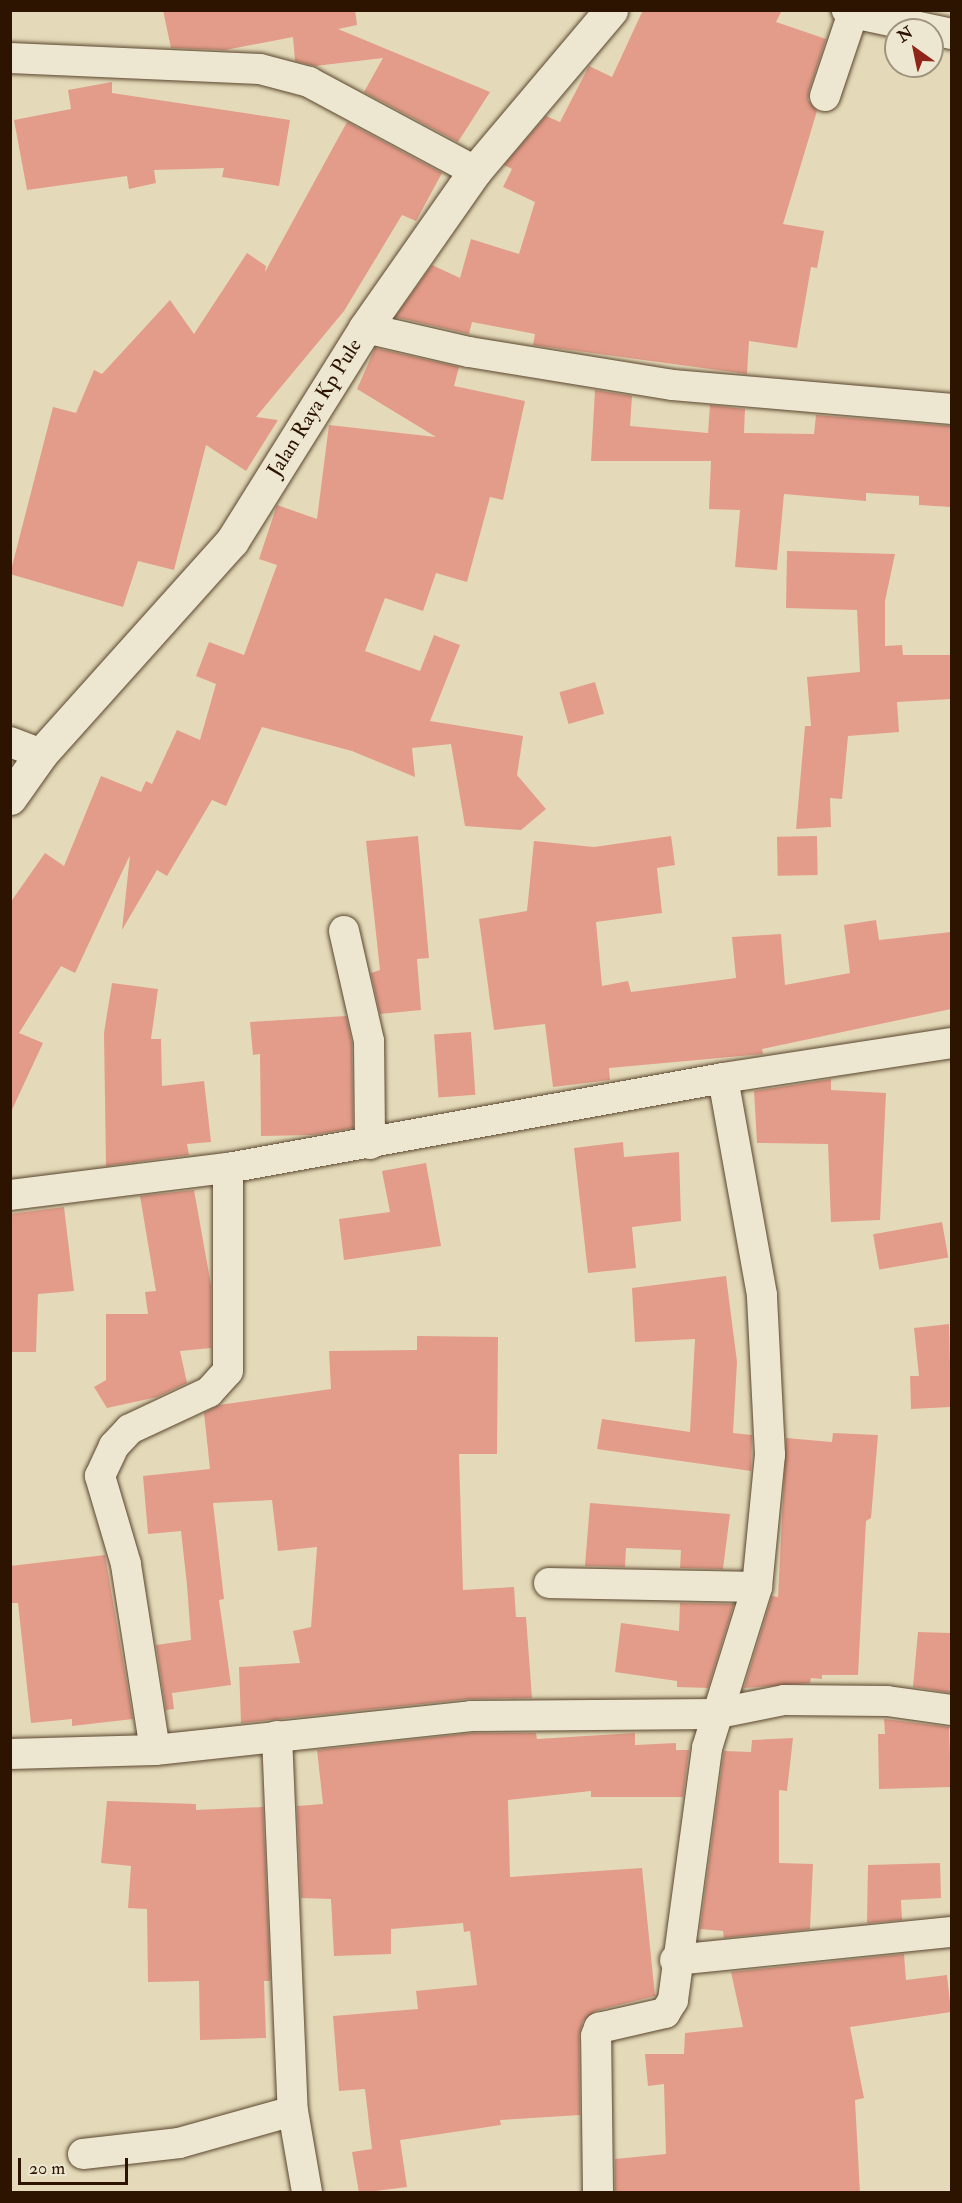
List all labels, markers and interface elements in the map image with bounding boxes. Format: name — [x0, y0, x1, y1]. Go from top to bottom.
north arrow — [884, 18, 944, 78]
text: N — [894, 22, 917, 47]
street label: Jalan Raya Kp Pule — [262, 334, 368, 482]
scale bar — [21, 2146, 130, 2184]
text: 20 m — [29, 2157, 65, 2180]

